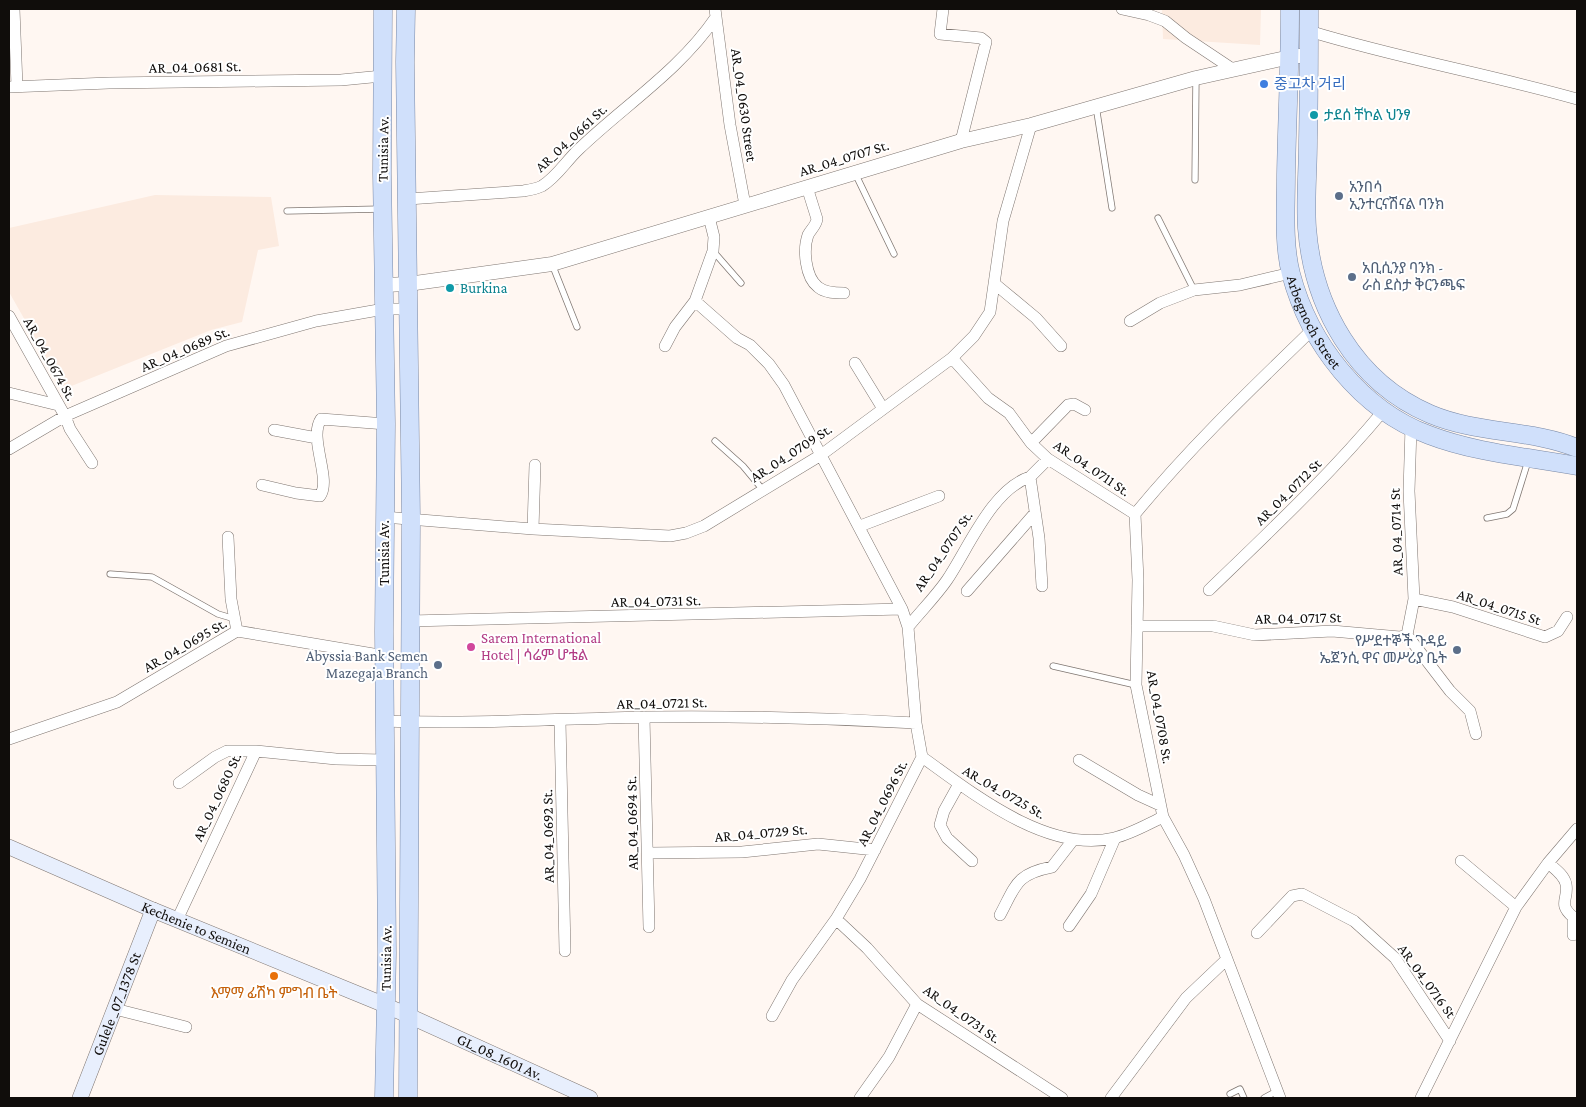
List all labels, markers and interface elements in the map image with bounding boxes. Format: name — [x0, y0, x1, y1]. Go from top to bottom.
street label: AR_04_0630 Street — [728, 47, 760, 164]
street label: AR_04_0681 St. — [149, 58, 241, 76]
place label: 중고차 거리 — [1274, 76, 1346, 92]
marker: 중고차 거리 — [1258, 78, 1270, 90]
street label: AR_04_0661 St. — [532, 101, 610, 175]
place label: ታደሰ ቸኮል ህንፃ — [1324, 107, 1411, 123]
marker: ታደሰ ቸኮል ህንፃ — [1308, 109, 1320, 121]
street label: Tunisia Av. — [374, 116, 392, 182]
street label: AR_04_0707 St. — [797, 137, 891, 179]
place label: አንበሳ ኢንተርናሽናል ባንክ — [1349, 179, 1444, 212]
marker: አንበሳ ኢንተርናሽናል ባንክ — [1333, 190, 1345, 202]
place label: አቢሲንያ ባንክ - ራስ ደስታ ቅርንጫፍ — [1362, 260, 1466, 293]
marker: አቢሲንያ ባንክ - ራስ ደስታ ቅርንጫፍ — [1346, 271, 1358, 283]
street label: Arbegnoch Street — [1284, 274, 1345, 373]
place label: Burkina — [460, 280, 508, 296]
marker: Burkina — [444, 282, 456, 294]
street label: AR_04_0674 St. — [20, 314, 80, 404]
street label: AR_04_0689 St. — [138, 323, 232, 375]
street label: AR_04_0709 St. — [747, 421, 835, 485]
street label: AR_04_0711 St. — [1051, 437, 1133, 499]
street label: AR_04_0712 St — [1252, 455, 1325, 528]
street label: AR_04_0714 St — [1386, 487, 1406, 576]
street label: AR_04_0707 St. — [910, 508, 976, 594]
street label: Tunisia Av. — [376, 520, 392, 586]
street label: AR_04_0715 St — [1455, 586, 1544, 628]
street label: AR_04_0731 St. — [611, 592, 701, 610]
street label: AR_04_0717 St — [1254, 609, 1343, 627]
street label: AR_04_0695 St. — [140, 615, 230, 675]
place label: Sarem International Hotel | ሳሬም ሆቴል — [481, 630, 601, 664]
place label: የሥደተኞች ጉዳይ ኤጀንሲ ዋና መሥሪያ ቤት — [1319, 633, 1447, 666]
marker: Sarem International Hotel | ሳሬም ሆቴል — [465, 641, 477, 653]
marker: የሥደተኞች ጉዳይ ኤጀንሲ ዋና መሥሪያ ቤት — [1451, 644, 1463, 656]
place label: Abyssia Bank Semen Mazegaja Branch — [306, 648, 428, 682]
marker: Abyssia Bank Semen Mazegaja Branch — [432, 659, 444, 671]
street label: AR_04_0708 St. — [1144, 669, 1176, 765]
street label: AR_04_0721 St. — [617, 694, 707, 712]
street label: AR_04_0680 St. — [189, 750, 245, 844]
street label: AR_04_0696 St. — [853, 757, 911, 849]
street label: AR_04_0725 St. — [960, 762, 1048, 822]
street label: AR_04_0694 St. — [623, 776, 641, 870]
street label: AR_04_0692 St. — [539, 789, 557, 883]
street label: AR_04_0729 St. — [714, 821, 808, 845]
street label: Kechenie to Semien — [139, 898, 253, 957]
street label: Tunisia Av. — [377, 925, 395, 991]
street label: AR_04_0716 St — [1395, 941, 1460, 1022]
street label: Gulele _07_1378 St — [89, 949, 144, 1058]
marker: እማማ ፊሽካ ምግብ ቤት — [268, 970, 280, 982]
street label: AR_04_0731 St. — [920, 982, 1004, 1046]
place label: እማማ ፊሽካ ምግብ ቤት — [210, 985, 338, 1001]
street label: GL_08_1601 Av. — [455, 1031, 545, 1083]

